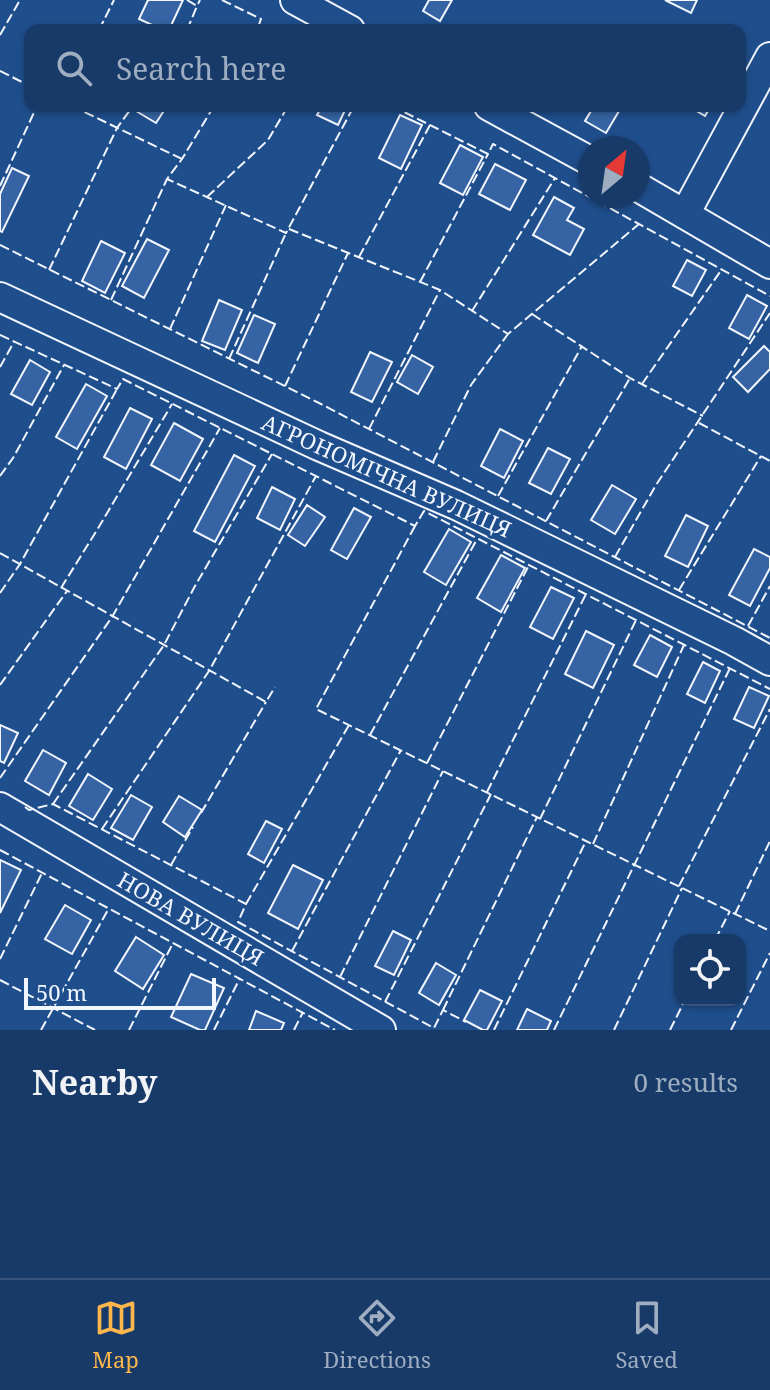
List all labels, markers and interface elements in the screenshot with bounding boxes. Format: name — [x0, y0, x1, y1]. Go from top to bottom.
search box — [24, 24, 746, 112]
icon: search — [52, 46, 96, 90]
text: Search here — [116, 48, 286, 89]
north arrow — [578, 136, 650, 208]
street label: АГРОНОМІЧНА ВУЛИЦЯ — [257, 406, 517, 544]
street label: НОВА ВУЛИЦЯ — [113, 864, 269, 972]
map controls — [674, 934, 746, 1006]
button: locate — [674, 934, 746, 1006]
scale bar — [24, 974, 216, 1010]
text: 50 m — [36, 977, 87, 1007]
text: Nearby — [32, 1059, 158, 1105]
text: 0 results — [633, 1064, 738, 1100]
tab: Map — [92, 1296, 139, 1374]
tab: Directions — [323, 1296, 431, 1374]
tab: Saved — [615, 1296, 678, 1374]

